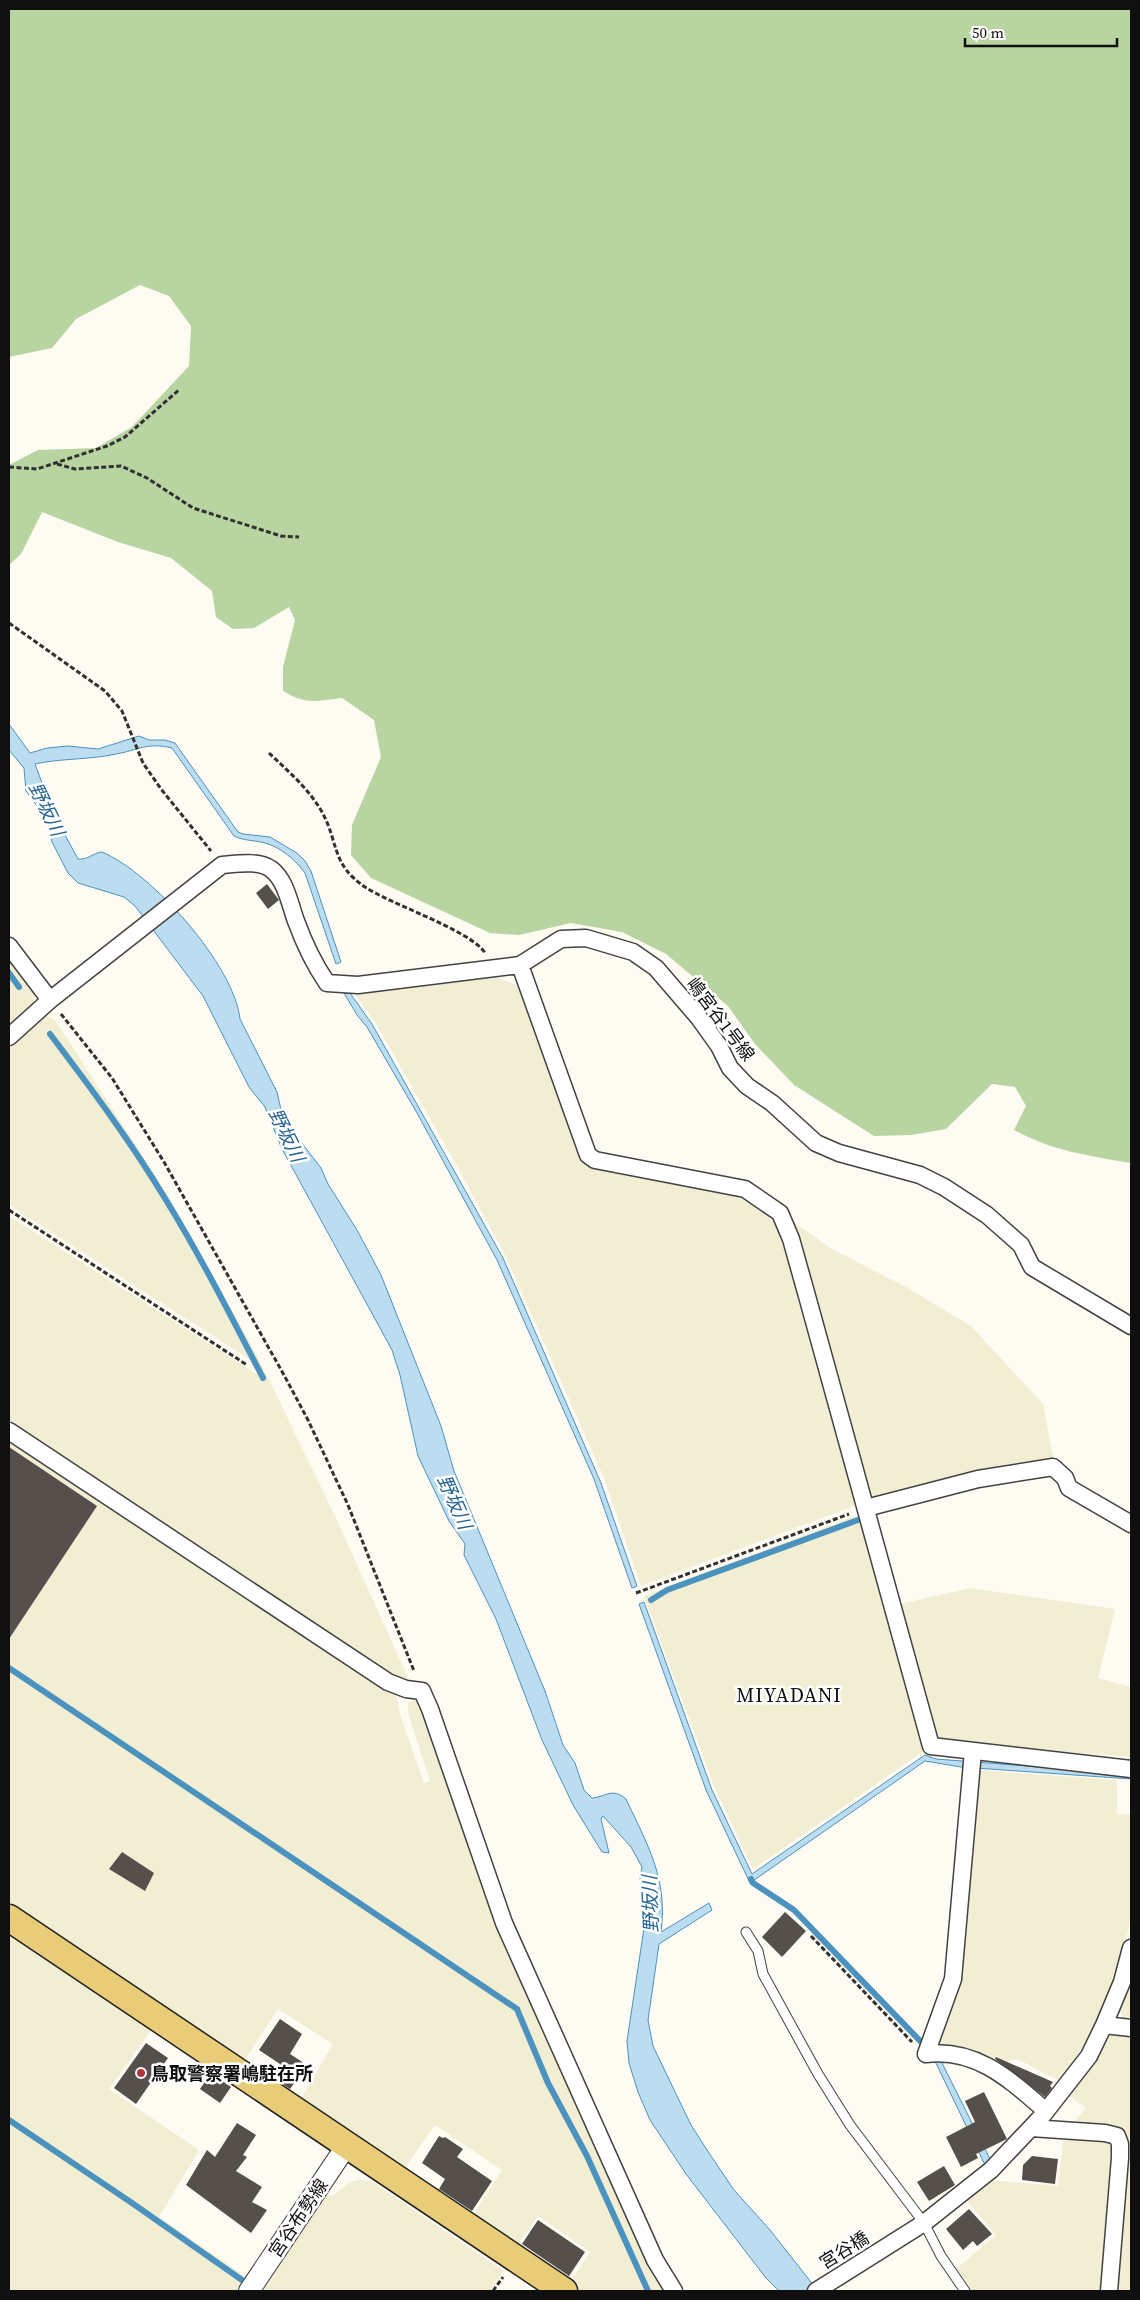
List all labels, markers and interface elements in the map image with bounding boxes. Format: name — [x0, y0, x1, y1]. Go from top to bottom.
scale bar — [965, 15, 1118, 47]
text: 50 m — [972, 22, 1004, 43]
water label: 野坂川 — [23, 778, 72, 842]
street label: 嶋宮谷1号線 — [681, 972, 761, 1066]
water label: 野坂川 — [263, 1104, 312, 1168]
water label: 野坂川 — [432, 1471, 479, 1535]
district label: MIYADANI — [736, 1681, 842, 1709]
water label: 野坂川 — [636, 1873, 664, 1933]
place label: 鳥取警察署嶋駐在所 — [151, 2061, 313, 2086]
marker: 鳥取警察署嶋駐在所 — [135, 2067, 147, 2079]
street label: 宮谷布勢線 — [262, 2174, 334, 2262]
street label: 宮谷橋 — [814, 2225, 874, 2275]

